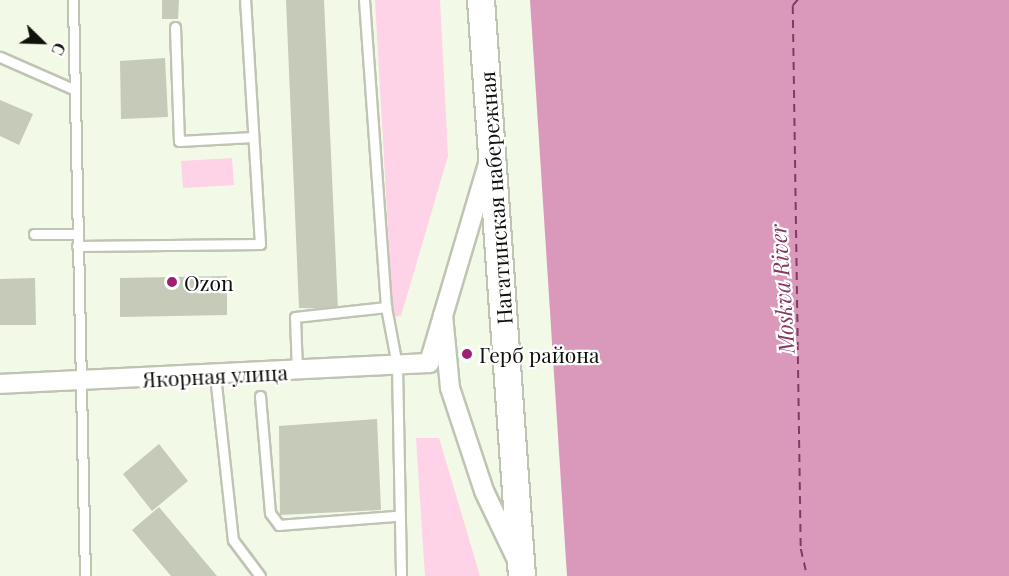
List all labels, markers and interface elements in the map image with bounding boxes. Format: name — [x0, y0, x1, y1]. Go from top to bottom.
north arrow — [12, 12, 72, 72]
text: С — [47, 40, 71, 59]
street label: Нагатинская набережная — [474, 70, 516, 326]
water label: Moskva River — [764, 223, 800, 355]
place label: Ozon — [184, 269, 234, 295]
marker: Ozon — [165, 275, 179, 289]
place label: Герб района — [479, 341, 600, 367]
marker: Герб района — [460, 347, 474, 361]
street label: Якорная улица — [142, 359, 288, 391]

